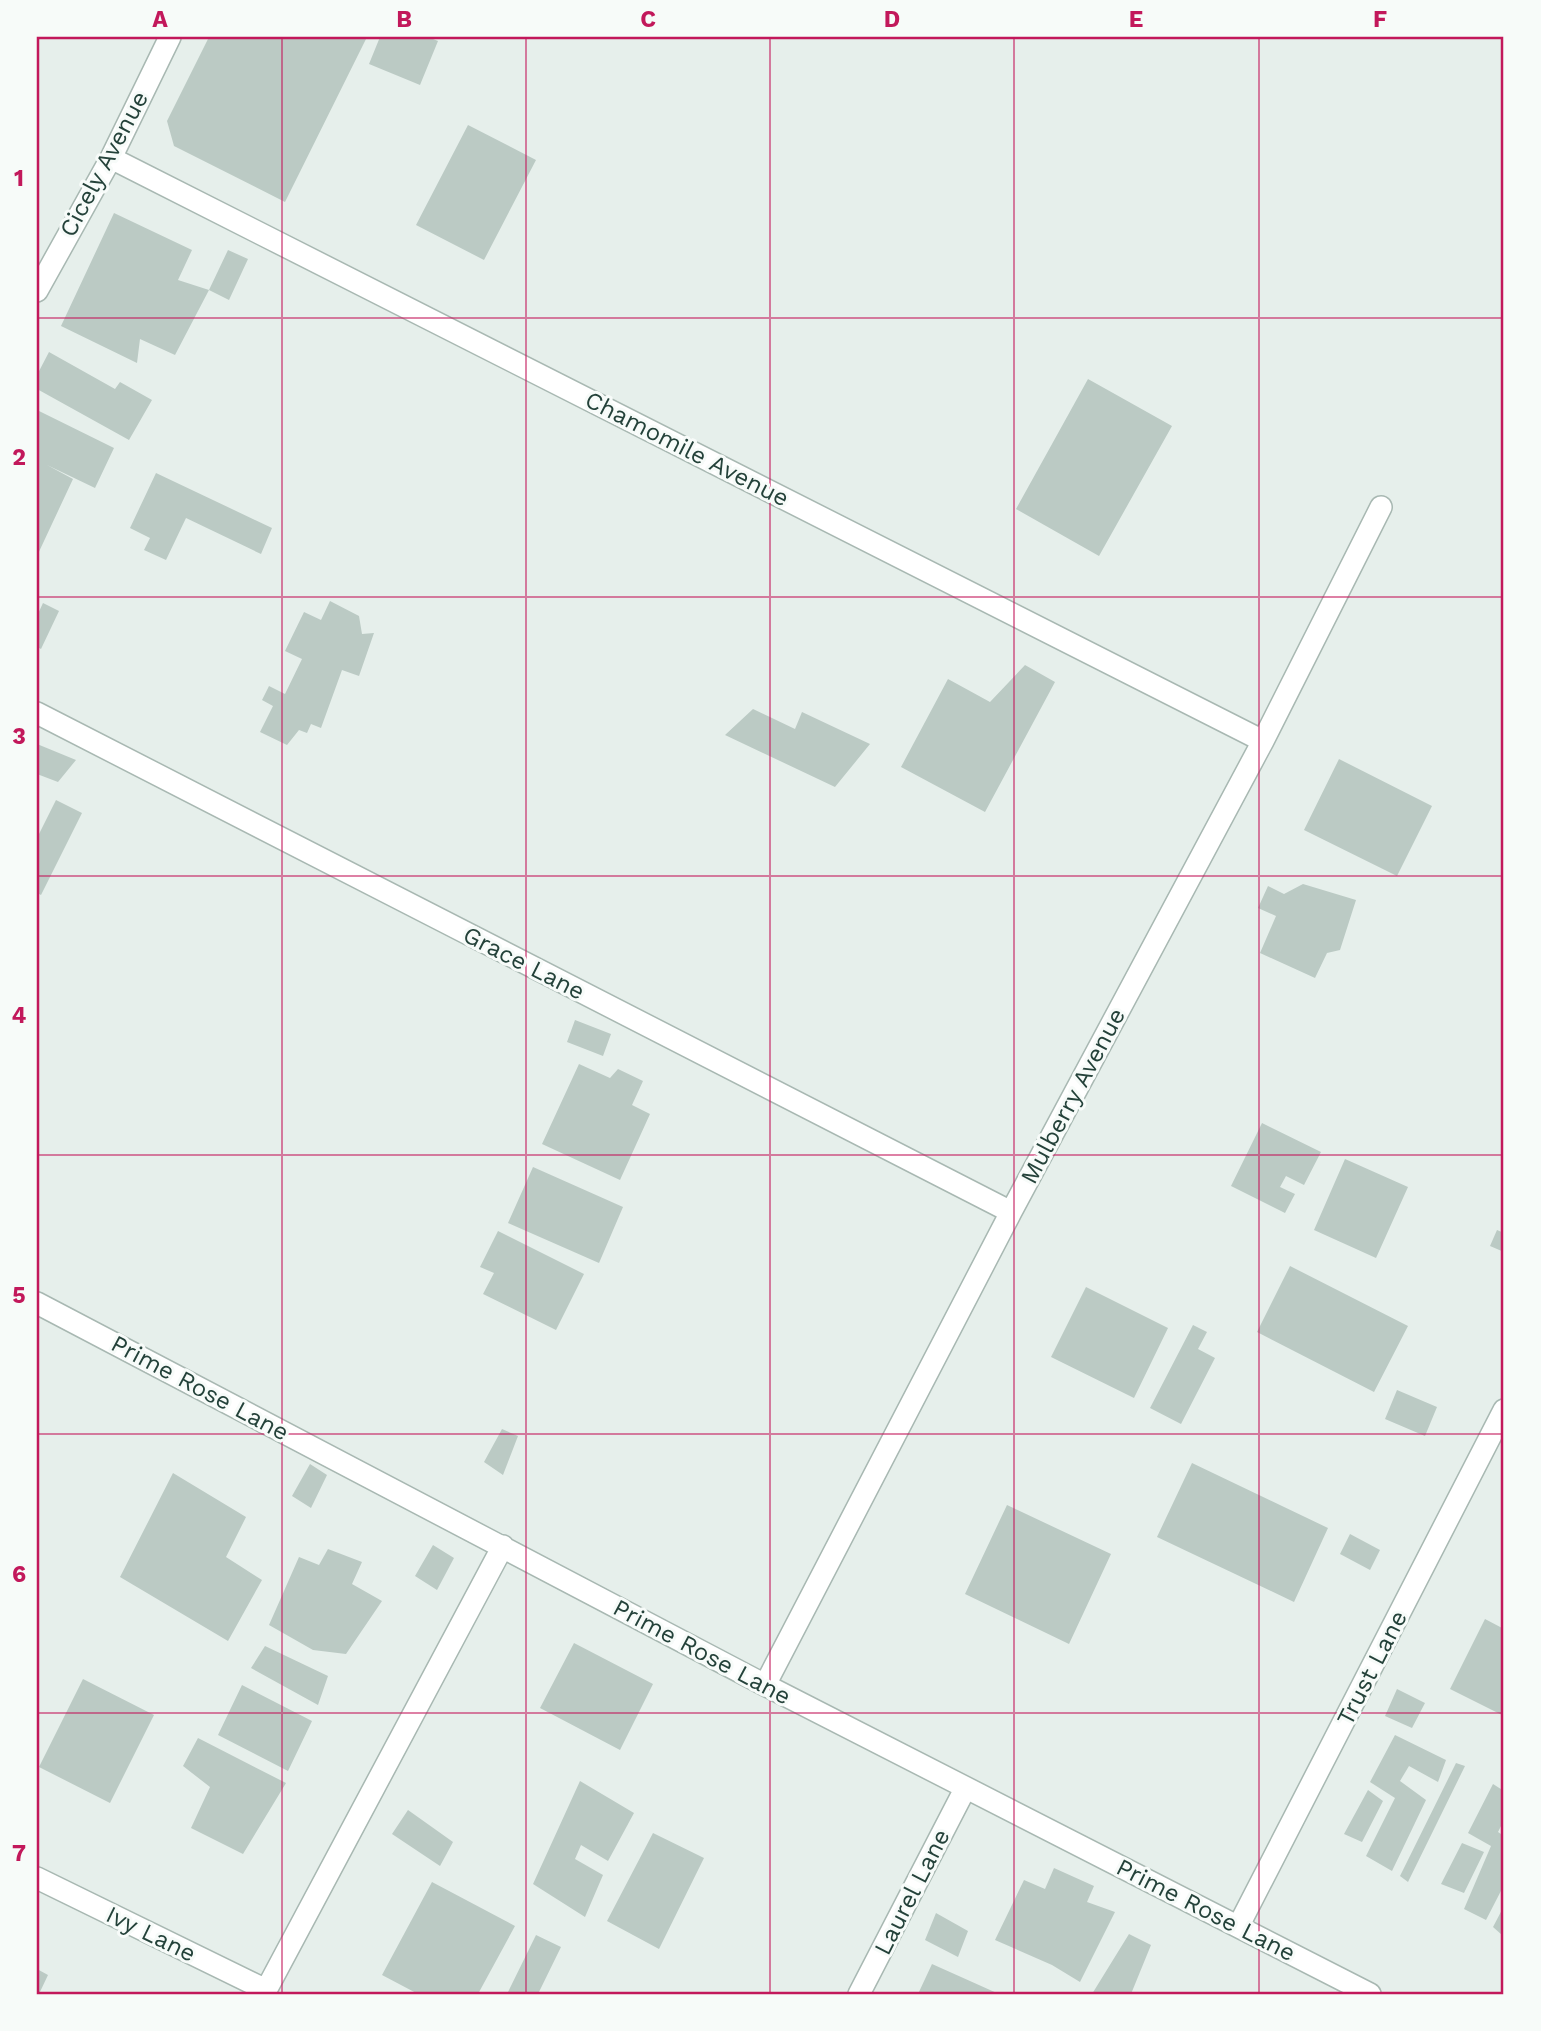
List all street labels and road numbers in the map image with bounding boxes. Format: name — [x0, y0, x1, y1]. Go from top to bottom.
street label: Cicely Avenue — [54, 86, 154, 242]
street label: Chamomile Avenue — [581, 386, 793, 512]
street label: Grace Lane — [459, 920, 589, 1006]
street label: Mulberry Avenue — [1015, 1003, 1131, 1189]
street label: Prime Rose Lane — [106, 1329, 294, 1447]
street label: Prime Rose Lane — [608, 1593, 796, 1711]
street label: Trust Lane — [1331, 1606, 1413, 1730]
street label: Laurel Lane — [868, 1824, 956, 1960]
street label: Prime Rose Lane — [1112, 1853, 1300, 1967]
street label: Ivy Lane — [102, 1900, 200, 1968]

